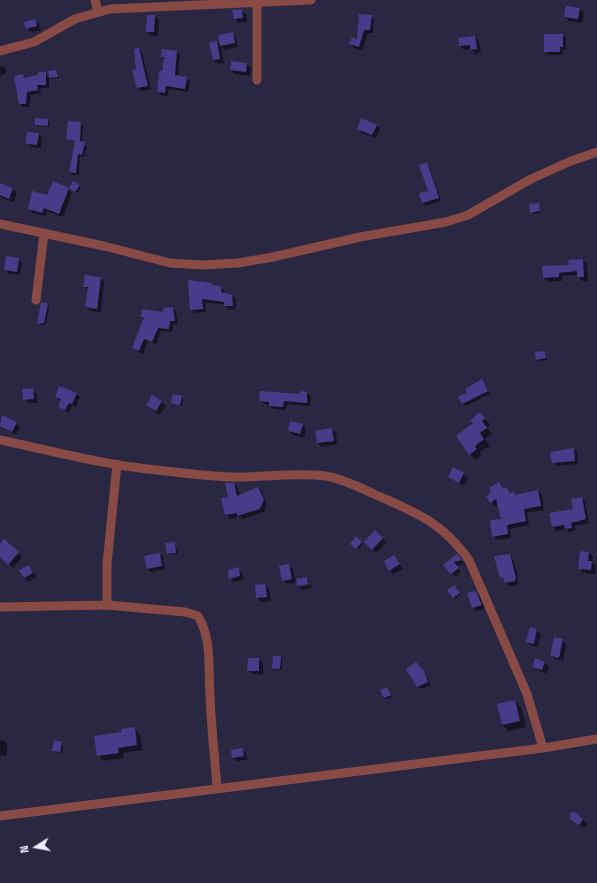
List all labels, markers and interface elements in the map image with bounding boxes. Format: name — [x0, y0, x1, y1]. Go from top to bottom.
north arrow — [16, 827, 56, 867]
text: N — [17, 844, 32, 854]

